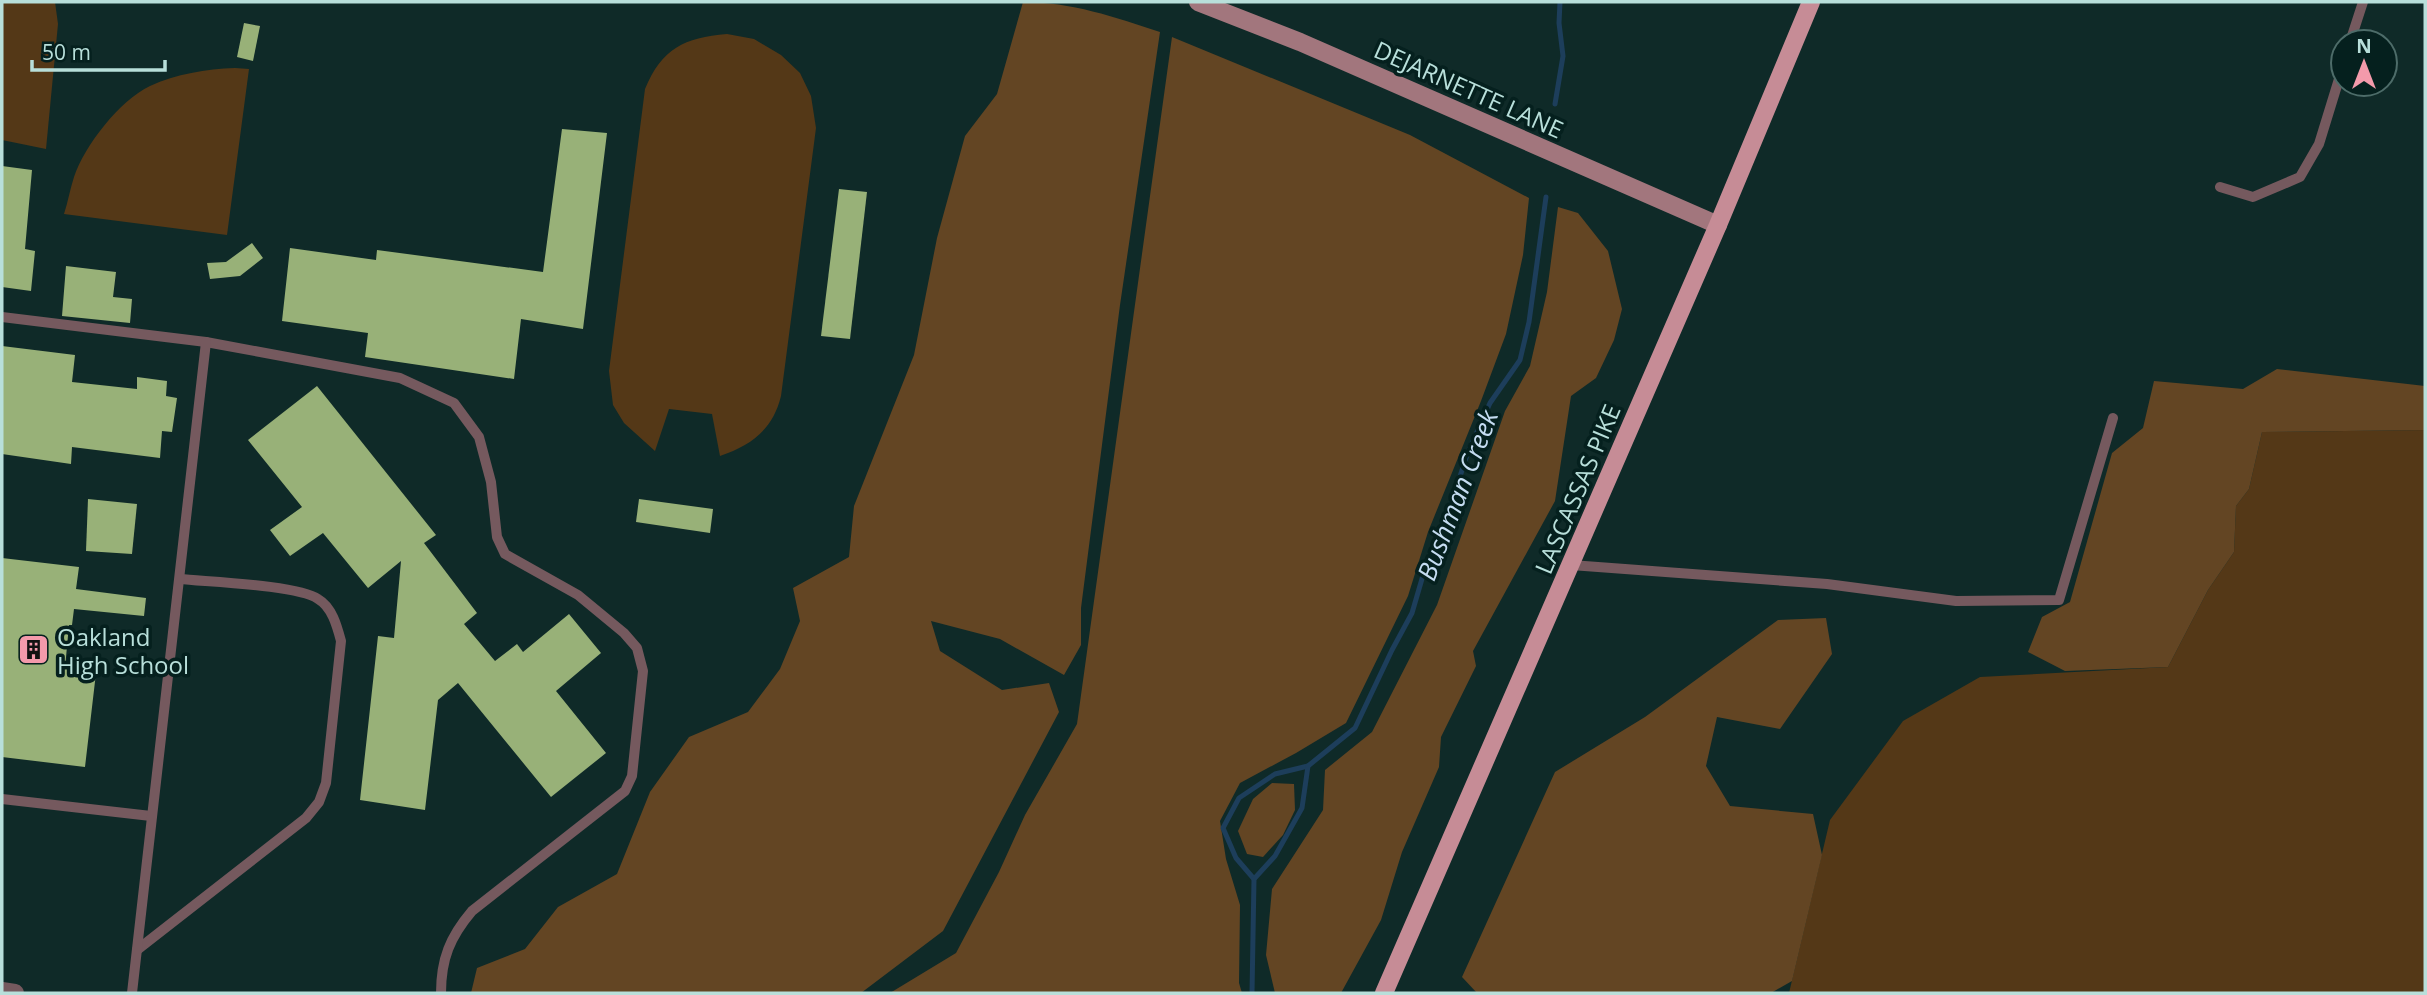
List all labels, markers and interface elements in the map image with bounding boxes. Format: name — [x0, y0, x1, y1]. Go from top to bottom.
scale bar — [32, 28, 164, 72]
north arrow — [2329, 28, 2399, 98]
street label: DEJARNETTE LANE — [1369, 32, 1569, 146]
text: N — [2356, 33, 2372, 59]
text: 50 m — [42, 38, 91, 66]
street label: LASCASSAS PIKE — [1526, 399, 1628, 579]
water label: Bushman Creek — [1408, 403, 1507, 585]
place label: Oakland High School — [57, 620, 189, 681]
building icon: Oakland High School — [17, 633, 51, 667]

